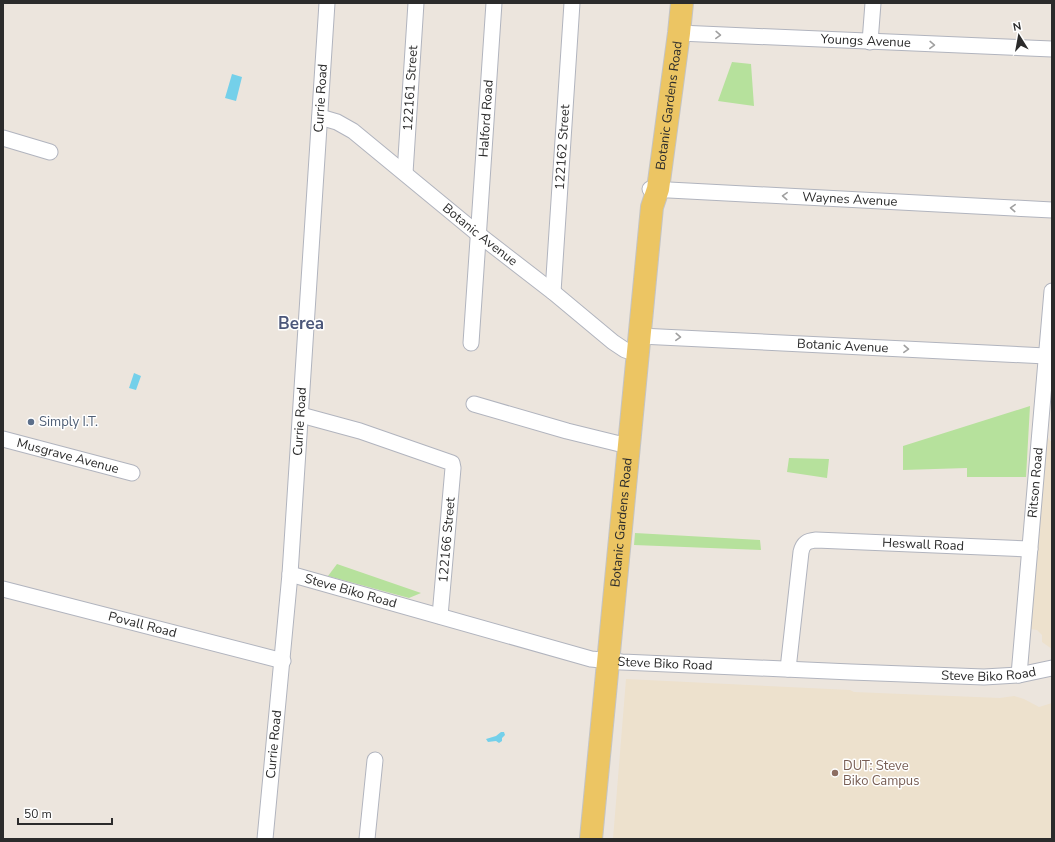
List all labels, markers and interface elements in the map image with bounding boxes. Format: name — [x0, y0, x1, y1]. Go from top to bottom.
north arrow — [999, 16, 1039, 56]
text: N — [1012, 19, 1023, 35]
one-way arrow — [715, 30, 721, 39]
street label: Youngs Avenue — [819, 30, 911, 52]
street label: Botanic Gardens Road — [652, 40, 687, 171]
one-way arrow — [929, 40, 935, 49]
street label: 122161 Street — [399, 44, 422, 132]
street label: Currie Road — [310, 63, 332, 133]
street label: Halford Road — [475, 79, 498, 158]
street label: 122162 Street — [551, 104, 574, 191]
street label: Waynes Avenue — [802, 188, 898, 211]
one-way arrow — [782, 192, 788, 201]
street label: Botanic Avenue — [438, 199, 521, 270]
one-way arrow — [1010, 204, 1016, 213]
district label: Berea — [278, 312, 324, 335]
one-way arrow — [675, 333, 681, 342]
street label: Botanic Avenue — [797, 335, 889, 357]
one-way arrow — [903, 345, 909, 353]
street label: Currie Road — [289, 387, 311, 456]
place label: Simply I.T. — [39, 413, 98, 431]
marker: Simply I.T. — [26, 417, 36, 427]
street label: Musgrave Avenue — [15, 434, 121, 478]
street label: Ritson Road — [1024, 447, 1048, 519]
street label: Botanic Gardens Road — [606, 457, 637, 588]
street label: 122166 Street — [434, 496, 460, 583]
street label: Heswall Road — [882, 534, 964, 555]
street label: Steve Biko Road — [302, 570, 399, 613]
street label: Povall Road — [106, 607, 179, 642]
street label: Steve Biko Road — [617, 653, 713, 675]
street label: Steve Biko Road — [941, 663, 1038, 686]
street label: Currie Road — [262, 709, 286, 780]
place label: DUT: Steve Biko Campus — [843, 757, 919, 790]
marker: DUT: Steve Biko Campus — [830, 768, 840, 778]
scale bar — [18, 800, 112, 826]
text: 50 m — [24, 806, 52, 822]

